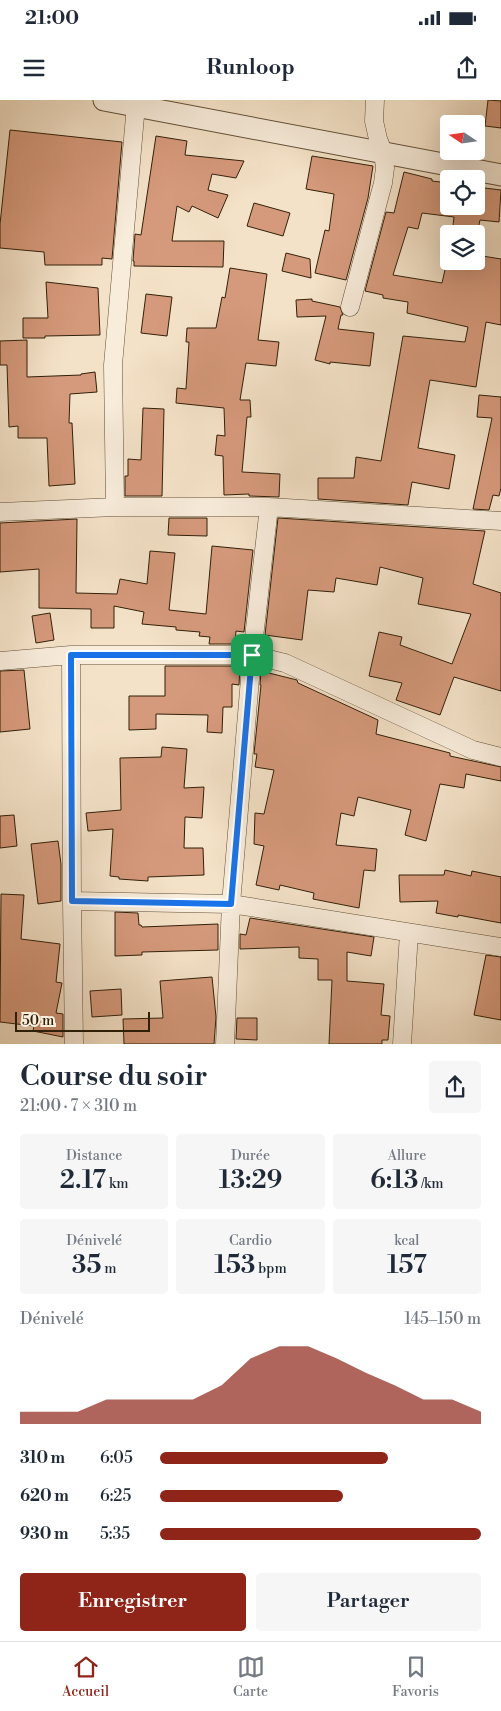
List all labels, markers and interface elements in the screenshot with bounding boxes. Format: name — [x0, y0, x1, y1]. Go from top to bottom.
text: 21:00 — [25, 6, 79, 30]
icon: menu — [20, 54, 48, 82]
text: Runloop — [206, 54, 295, 81]
icon: share — [453, 54, 481, 82]
north arrow — [440, 115, 485, 160]
map controls — [440, 115, 485, 270]
button: locate — [440, 170, 485, 215]
button: layers — [440, 225, 485, 270]
pin — [231, 634, 273, 676]
icon: arrive — [238, 641, 266, 669]
scale bar — [15, 1008, 150, 1032]
text: 50 m — [22, 1012, 54, 1030]
text: Course du soir — [20, 1059, 208, 1094]
button: share — [429, 1061, 481, 1113]
text: 21:00 · 7 × 310 m — [20, 1096, 137, 1116]
text: Distance — [66, 1147, 122, 1165]
text: Durée — [231, 1147, 270, 1165]
text: Allure — [387, 1147, 426, 1165]
text: 2.17 — [60, 1165, 106, 1196]
text: 13:29 — [219, 1165, 282, 1196]
text: 6:13 — [370, 1165, 418, 1196]
text: km — [106, 1175, 128, 1193]
text: /km — [418, 1175, 444, 1193]
text: Dénivelé — [66, 1232, 122, 1250]
text: Cardio — [229, 1232, 272, 1250]
text: kcal — [394, 1232, 420, 1250]
text: 35 — [72, 1250, 101, 1281]
text: 153 — [214, 1250, 255, 1281]
text: 157 — [387, 1250, 427, 1281]
text: m — [101, 1260, 117, 1278]
text: bpm — [255, 1260, 287, 1278]
text: Dénivelé — [20, 1309, 84, 1329]
text: 145–150 m — [404, 1309, 481, 1329]
text: 310 m — [20, 1448, 65, 1468]
text: 6:05 — [100, 1448, 133, 1468]
text: 620 m — [20, 1486, 69, 1506]
text: 6:25 — [100, 1486, 131, 1506]
text: 930 m — [20, 1524, 68, 1544]
text: 5:35 — [100, 1524, 130, 1544]
button: Enregistrer — [20, 1573, 246, 1631]
button: Partager — [256, 1573, 481, 1631]
tab: Accueil — [62, 1653, 109, 1701]
tab: Carte — [233, 1653, 268, 1701]
tab: Favoris — [392, 1653, 439, 1701]

